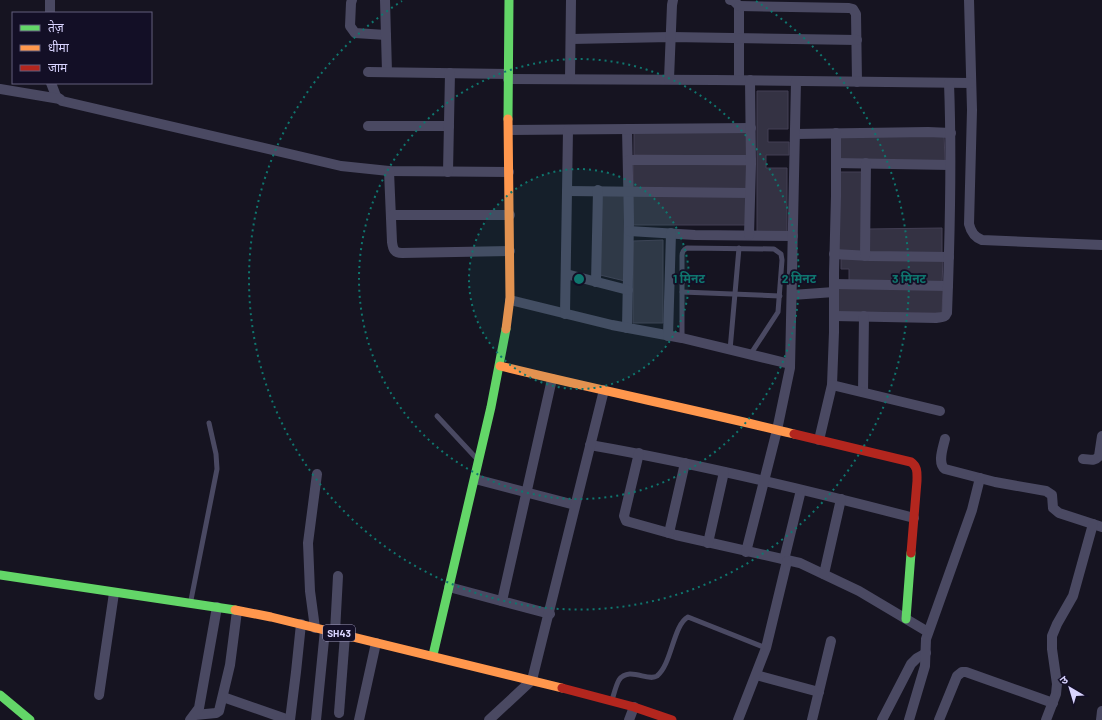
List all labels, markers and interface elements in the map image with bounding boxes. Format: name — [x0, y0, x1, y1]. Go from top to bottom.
legend — [12, 12, 152, 84]
text: तेज़ — [48, 20, 65, 34]
text: धीमा — [48, 40, 70, 54]
text: जाम — [48, 60, 68, 74]
text: 1 मिनट — [673, 271, 705, 285]
text: 2 मिनट — [782, 271, 817, 285]
text: 3 मिनट — [892, 271, 927, 285]
centre of rings — [572, 272, 586, 286]
road number: SH43 — [323, 625, 355, 641]
north arrow — [1050, 668, 1090, 708]
text: उ — [1057, 672, 1071, 687]

